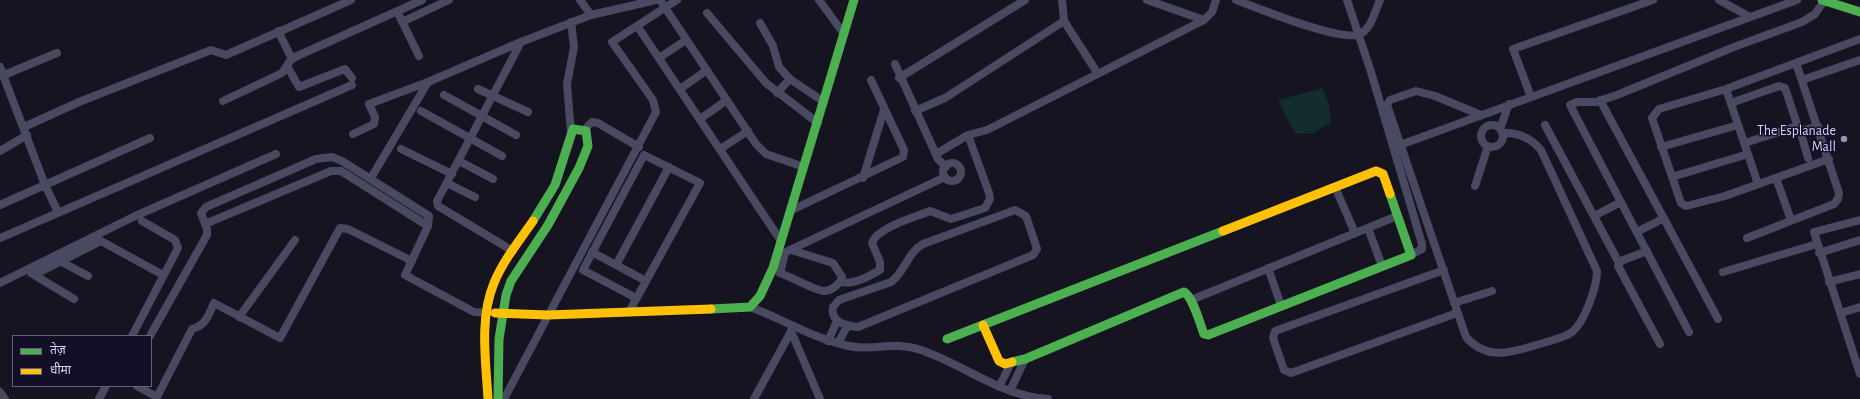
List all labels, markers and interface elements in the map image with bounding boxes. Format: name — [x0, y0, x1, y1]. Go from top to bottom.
place label: The Esplanade Mall — [1757, 123, 1836, 156]
marker: The Esplanade Mall — [1839, 134, 1849, 144]
legend — [12, 335, 152, 387]
text: तेज़ — [50, 344, 66, 356]
text: धीमा — [50, 364, 71, 376]

